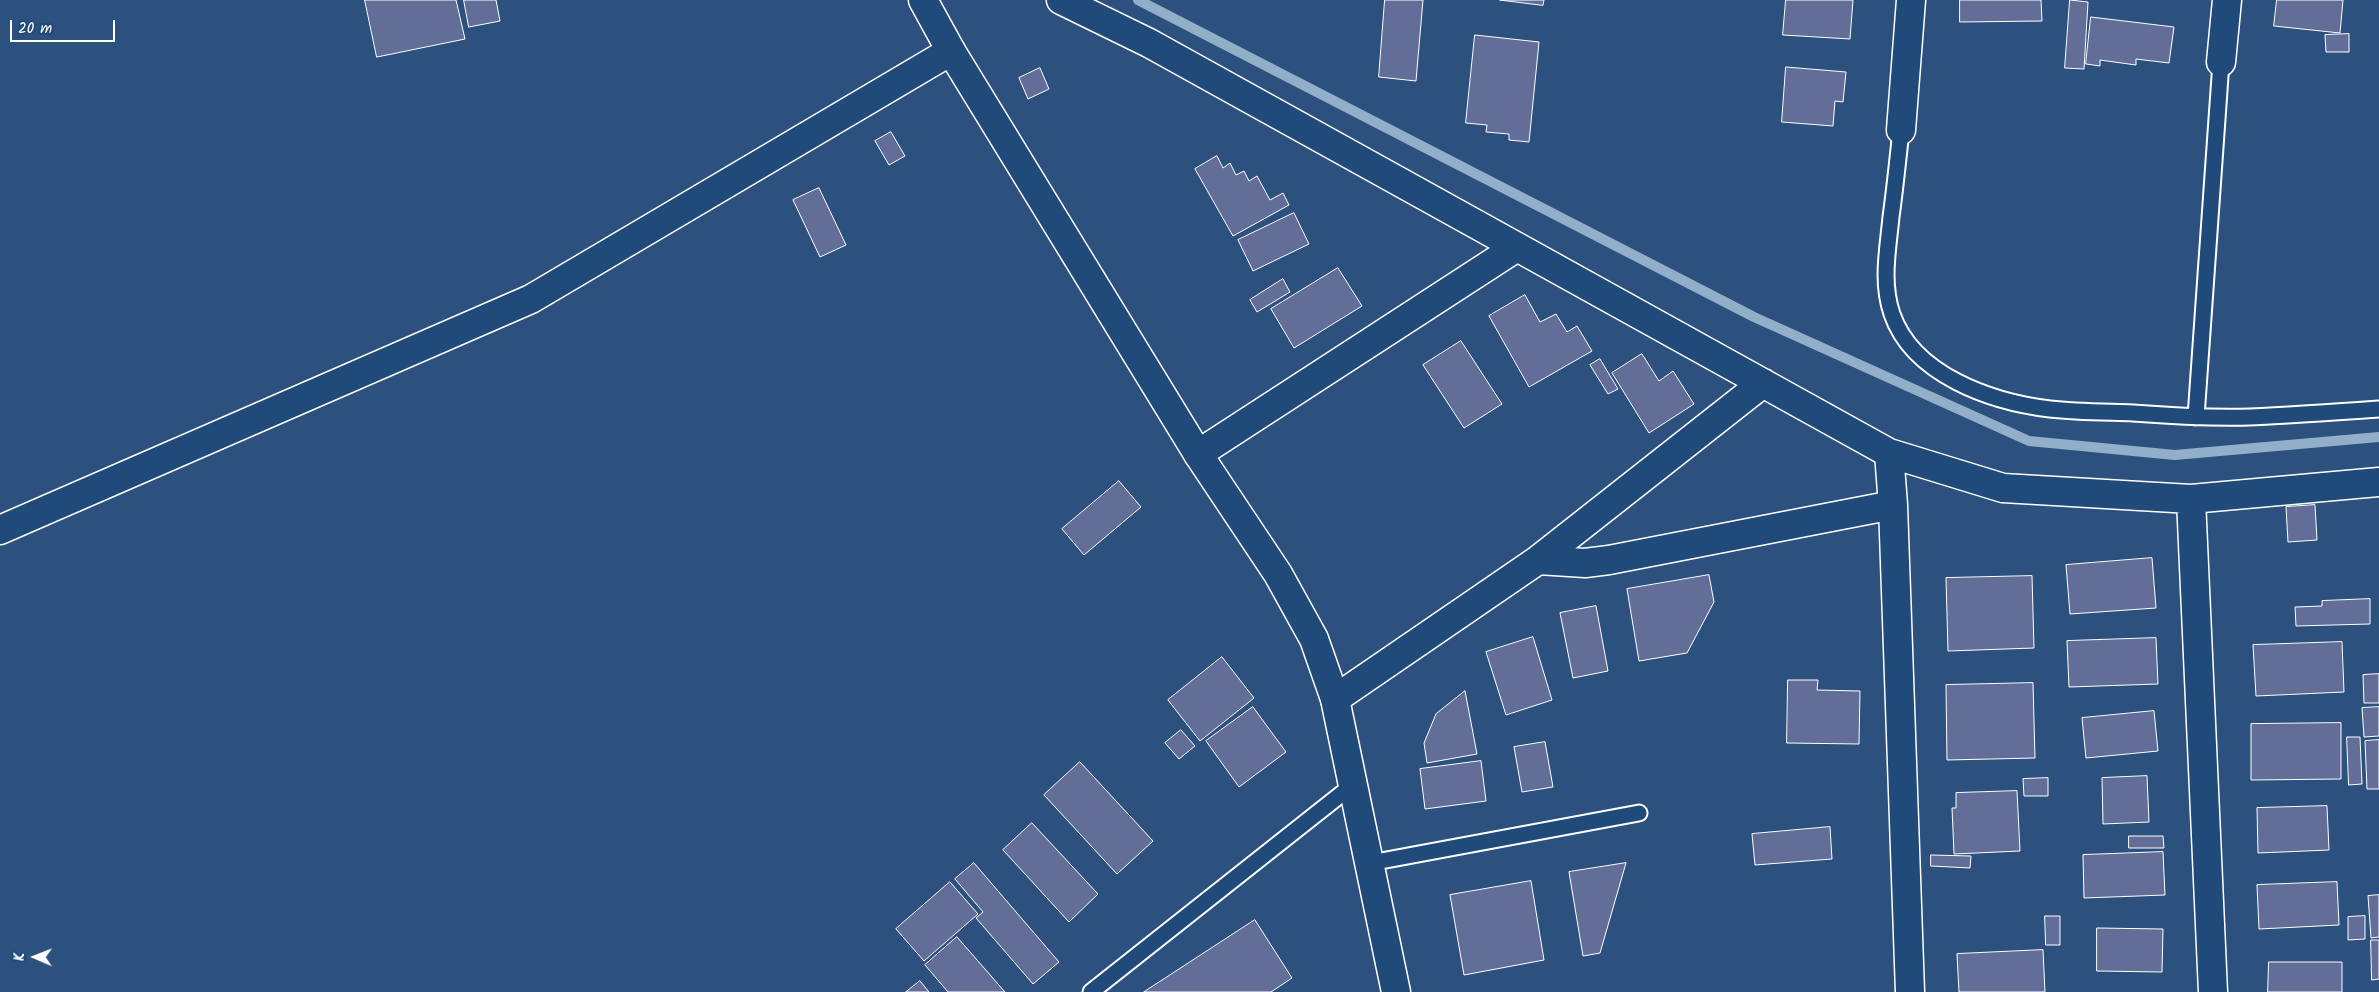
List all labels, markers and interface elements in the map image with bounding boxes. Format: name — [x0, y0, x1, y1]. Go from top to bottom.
scale bar — [12, 10, 118, 42]
text: 20 m — [18, 17, 52, 41]
north arrow — [10, 932, 60, 982]
text: K — [9, 952, 31, 961]

